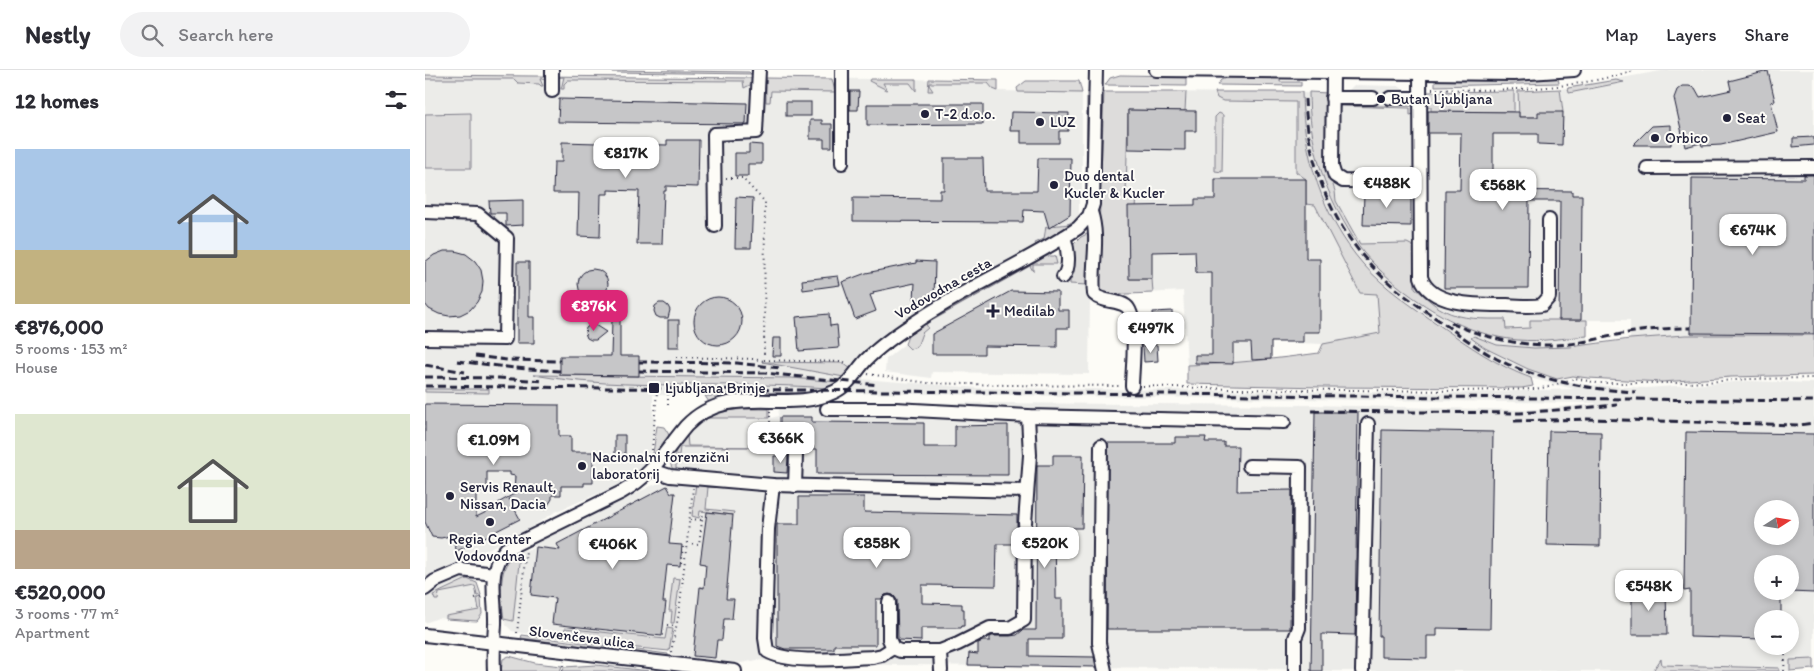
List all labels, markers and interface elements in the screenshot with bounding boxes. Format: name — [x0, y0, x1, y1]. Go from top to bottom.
search box — [120, 12, 470, 57]
text: Nestly — [25, 20, 90, 49]
icon: search — [138, 21, 166, 49]
text: Search here — [178, 23, 274, 46]
text: Map — [1605, 24, 1638, 46]
text: Layers — [1666, 24, 1716, 46]
text: Share — [1744, 24, 1789, 46]
icon: filters — [382, 86, 410, 114]
text: 12 homes — [15, 88, 99, 113]
place label: Butan Ljubljana — [1391, 90, 1493, 108]
marker: Butan Ljubljana — [1375, 93, 1387, 105]
place label: T-2 d.o.o. — [935, 105, 995, 123]
marker: T-2 d.o.o. — [919, 108, 931, 120]
place label: Seat — [1737, 109, 1766, 127]
marker: Seat — [1721, 112, 1733, 124]
place label: LUZ — [1050, 113, 1076, 131]
marker: LUZ — [1034, 116, 1046, 128]
place label: Orbico — [1665, 129, 1708, 147]
marker: Orbico — [1649, 132, 1661, 144]
pin: €817K — [591, 136, 661, 179]
text: €817K — [604, 143, 648, 162]
pin: €488K — [1352, 166, 1422, 209]
place label: Duo dental Kucler & Kucler — [1064, 167, 1165, 202]
pin: €568K — [1468, 168, 1538, 211]
text: €488K — [1364, 173, 1410, 192]
text: €568K — [1481, 175, 1526, 194]
marker: Duo dental Kucler & Kucler — [1048, 179, 1060, 191]
icon: home — [168, 181, 258, 271]
pin: €674K — [1718, 214, 1788, 256]
text: €674K — [1730, 220, 1776, 239]
street label: Vodovodna cesta — [892, 253, 995, 323]
pin: €876K — [559, 290, 629, 332]
text: €876K — [572, 296, 616, 315]
place label: Medilab — [1004, 302, 1055, 320]
marker: Medilab — [986, 304, 1000, 318]
pin: €497K — [1116, 312, 1186, 354]
text: €876,000 — [15, 314, 104, 339]
text: €497K — [1128, 318, 1174, 337]
text: 5 rooms · 153 m² — [15, 339, 127, 358]
text: House — [15, 358, 58, 377]
place label: Ljubljana Brinje — [665, 379, 766, 397]
marker: Ljubljana Brinje — [647, 381, 661, 395]
pin: €366K — [746, 422, 816, 464]
pin: €1.09M — [453, 424, 535, 466]
text: €366K — [758, 428, 804, 447]
text: €1.09M — [468, 430, 520, 449]
icon: home — [168, 446, 258, 536]
place label: Nacionalni forenzični laboratorij — [592, 448, 729, 483]
marker: Nacionalni forenzični laboratorij — [576, 460, 588, 472]
place label: Servis Renault, Nissan, Dacia — [460, 478, 557, 513]
marker: Servis Renault, Nissan, Dacia — [444, 490, 456, 502]
north arrow — [1754, 500, 1799, 545]
map controls — [1754, 500, 1799, 655]
marker: Regia Center Vodovodna — [484, 516, 496, 528]
pin: €858K — [842, 526, 912, 569]
pin: €520K — [1010, 526, 1080, 569]
pin: €406K — [578, 528, 648, 570]
place label: Regia Center Vodovodna — [449, 530, 531, 565]
text: €858K — [854, 533, 900, 552]
text: €520K — [1022, 533, 1068, 552]
text: €406K — [589, 534, 637, 553]
button: + — [1754, 555, 1799, 600]
pin: €548K — [1614, 570, 1684, 612]
text: €548K — [1626, 576, 1672, 595]
text: €520,000 — [15, 579, 106, 604]
text: 3 rooms · 77 m² — [15, 604, 119, 623]
button: − — [1754, 610, 1799, 655]
street label: Slovenčeva ulica — [528, 622, 636, 652]
text: Apartment — [15, 623, 90, 642]

